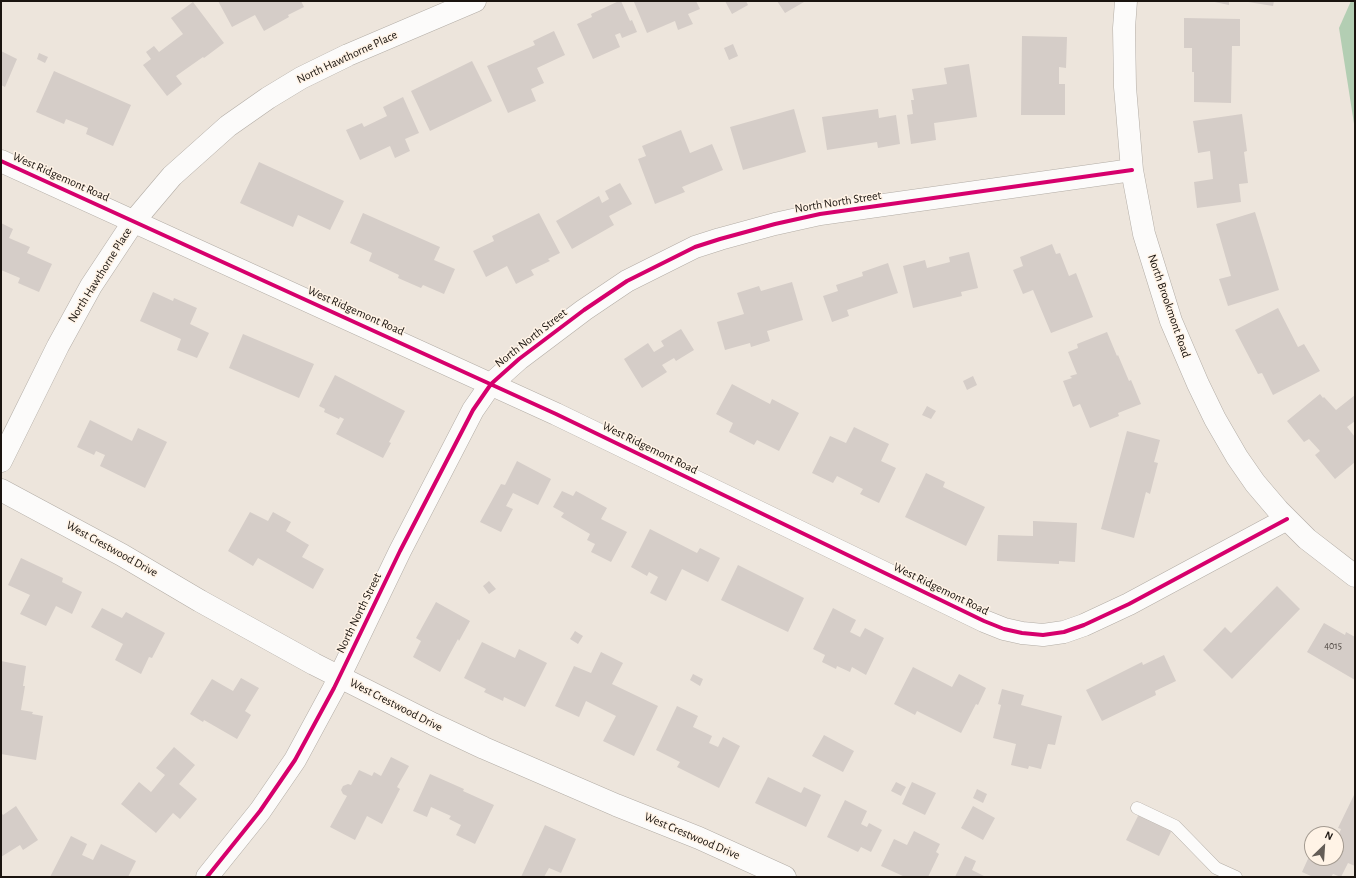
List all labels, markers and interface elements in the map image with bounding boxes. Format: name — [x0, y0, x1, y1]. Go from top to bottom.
street label: North Hawthorne Place — [294, 27, 400, 87]
street label: West Ridgemont Road — [10, 149, 112, 205]
street label: North North Street — [794, 188, 882, 216]
street label: North Hawthorne Place — [65, 225, 135, 325]
street label: North Brookmont Road — [1145, 252, 1193, 360]
street label: West Ridgemont Road — [305, 283, 407, 339]
street label: North North Street — [492, 305, 570, 371]
street label: West Ridgemont Road — [600, 419, 700, 477]
street label: West Crestwood Drive — [64, 518, 160, 580]
street label: West Ridgemont Road — [891, 560, 991, 618]
street label: North North Street — [333, 570, 385, 656]
house number: 4015 — [1324, 640, 1342, 652]
street label: West Crestwood Drive — [347, 675, 445, 735]
street label: West Crestwood Drive — [642, 809, 742, 863]
north arrow — [1304, 826, 1344, 866]
text: N — [1323, 829, 1335, 842]

